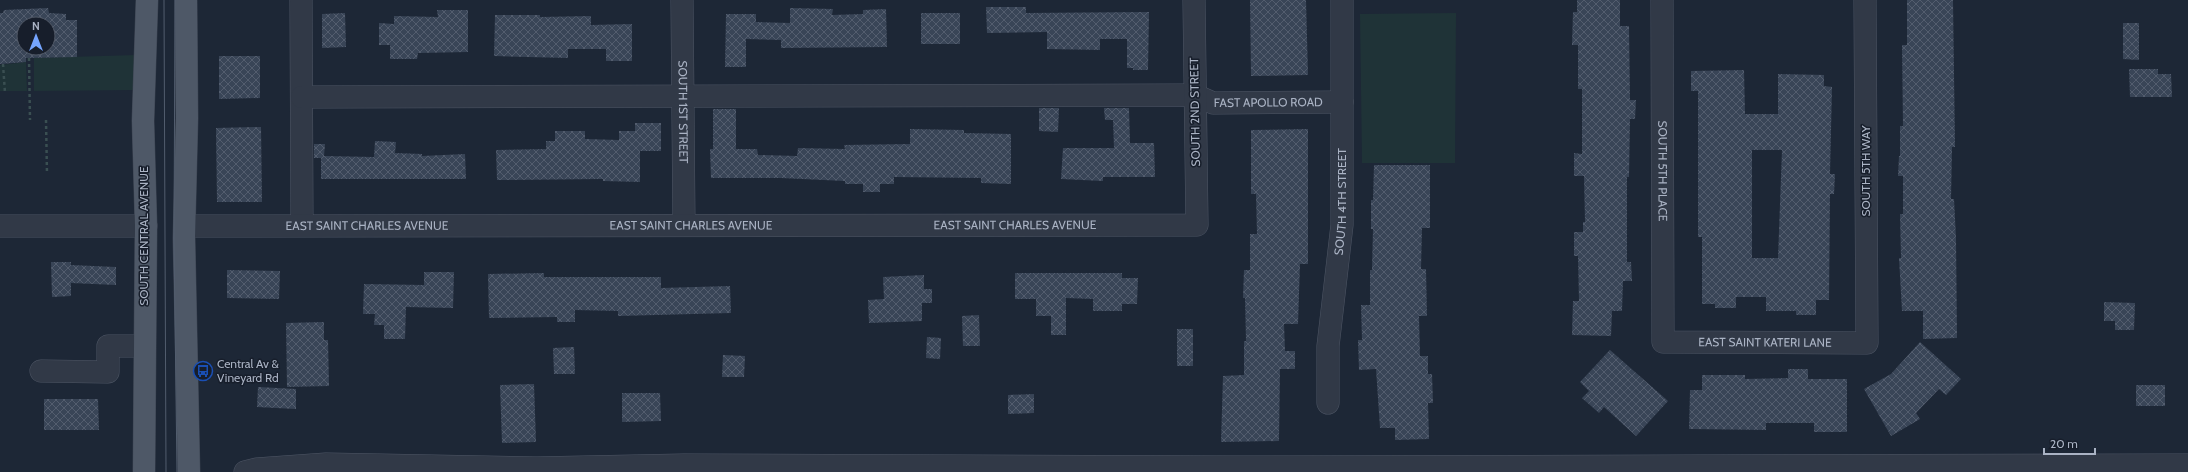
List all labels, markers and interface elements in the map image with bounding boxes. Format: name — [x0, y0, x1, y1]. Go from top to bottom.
north arrow — [16, 16, 56, 56]
text: N — [32, 19, 40, 33]
street label: SOUTH 2ND STREET — [1186, 57, 1203, 167]
street label: SOUTH 1ST STREET — [676, 60, 691, 164]
street label: FAST APOLLO ROAD — [1214, 94, 1323, 110]
street label: SOUTH 5TH PLACE — [1655, 121, 1671, 222]
street label: SOUTH 5TH WAY — [1858, 125, 1873, 216]
street label: SOUTH 4TH STREET — [1331, 148, 1349, 256]
street label: SOUTH CENTRAL AVENUE — [136, 166, 151, 306]
street label: EAST SAINT CHARLES AVENUE — [610, 217, 773, 233]
street label: EAST SAINT CHARLES AVENUE — [934, 217, 1097, 232]
street label: EAST SAINT CHARLES AVENUE — [286, 218, 449, 233]
street label: EAST SAINT KATERI LANE — [1698, 334, 1832, 350]
place label: Central Av & Vineyard Rd — [217, 356, 280, 385]
bus stop icon: Central Av & Vineyard Rd — [192, 360, 214, 382]
scale bar — [2044, 430, 2095, 456]
text: 20 m — [2050, 436, 2078, 451]

